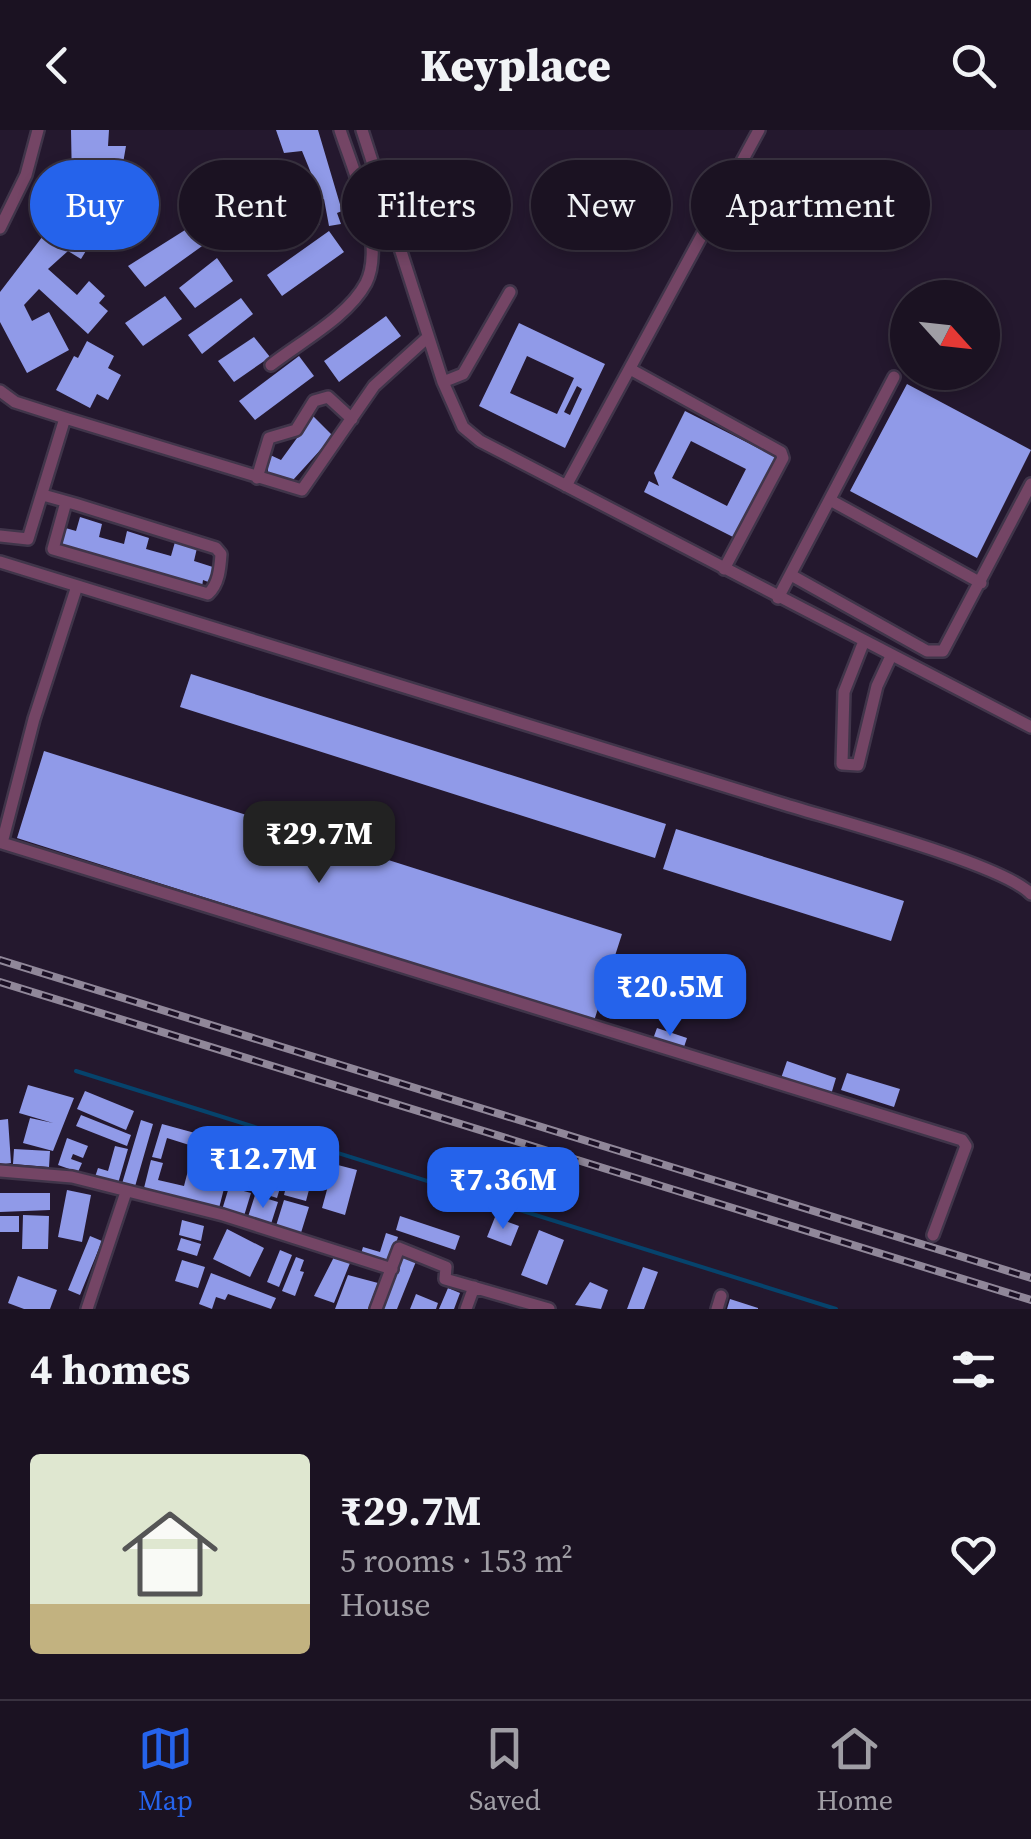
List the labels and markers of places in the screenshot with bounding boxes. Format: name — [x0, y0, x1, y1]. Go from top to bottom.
pin: ₹29.7M — [238, 801, 400, 886]
pin: ₹20.5M — [589, 954, 751, 1039]
pin: ₹12.7M — [182, 1126, 344, 1211]
pin: ₹7.36M — [422, 1147, 584, 1232]

